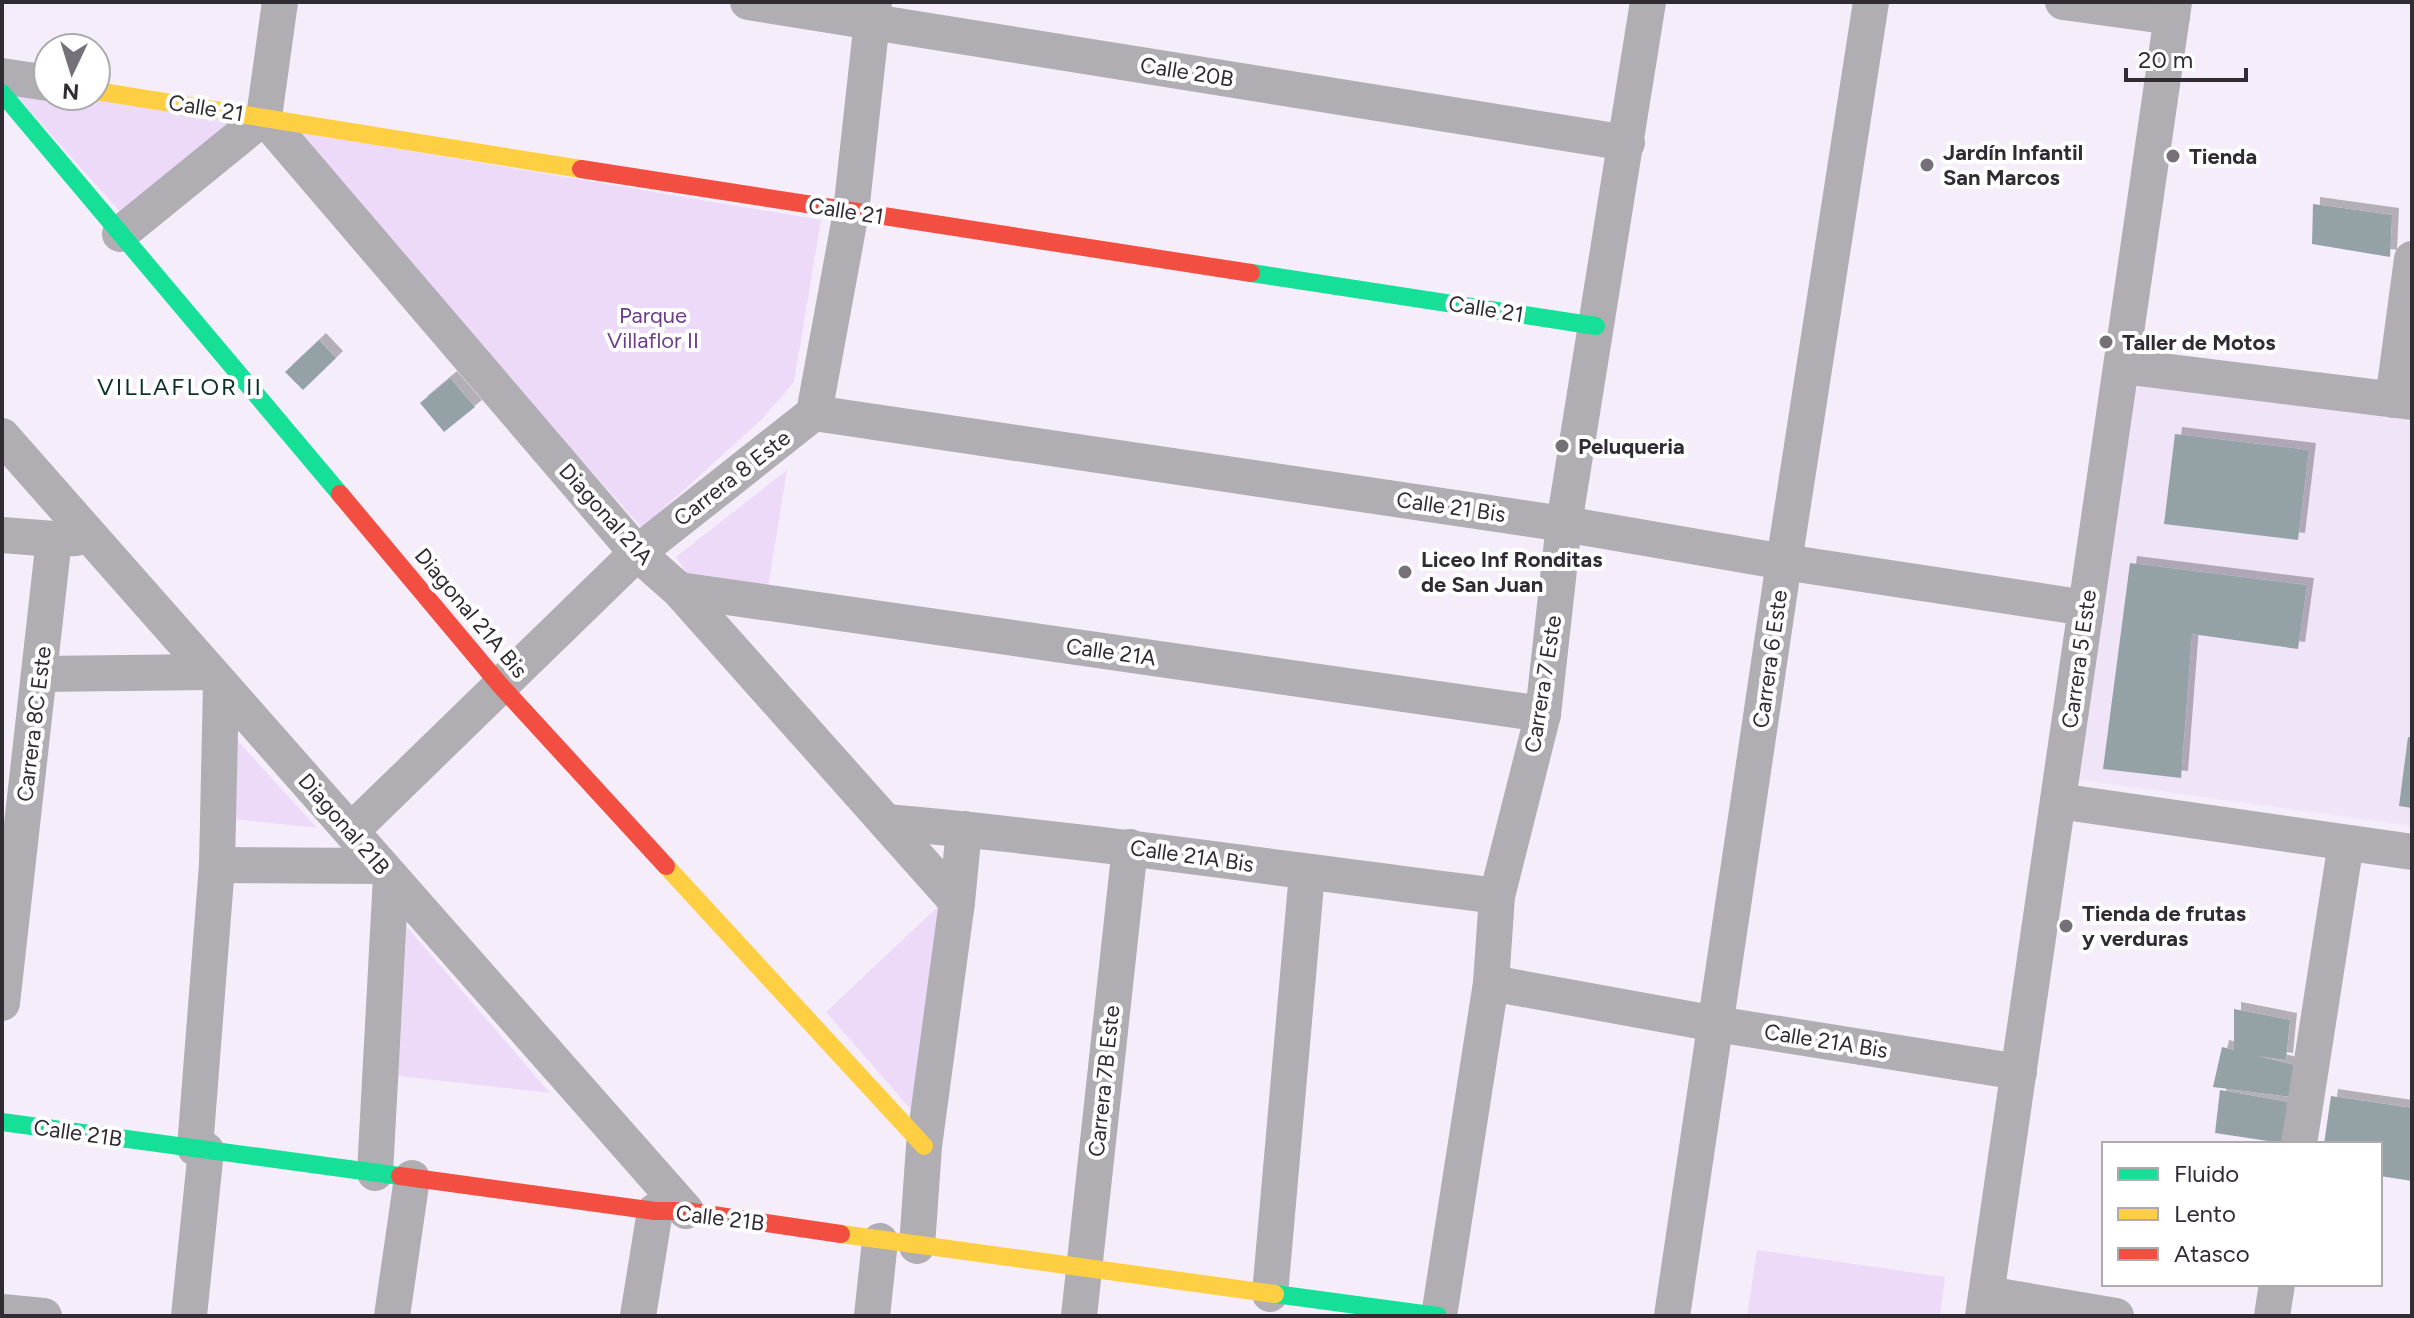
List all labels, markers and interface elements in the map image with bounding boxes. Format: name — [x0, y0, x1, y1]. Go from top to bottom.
north arrow — [32, 32, 112, 112]
scale bar — [2126, 32, 2246, 82]
text: 20 m — [2138, 45, 2193, 74]
street label: Calle 20B — [1138, 51, 1236, 93]
text: N — [61, 77, 80, 106]
street label: Calle 21 — [167, 89, 245, 127]
place label: Jardín Infantil San Marcos — [1943, 139, 2083, 191]
place label: Tienda — [2189, 143, 2257, 170]
marker: Tienda — [2164, 147, 2182, 165]
marker: Jardín Infantil San Marcos — [1918, 156, 1936, 174]
street label: Calle 21 — [807, 192, 885, 230]
street label: Calle 21 — [1447, 290, 1525, 328]
park label: Parque Villaflor II — [607, 302, 699, 354]
place label: Taller de Motos — [2122, 329, 2276, 356]
marker: Taller de Motos — [2097, 333, 2115, 351]
district label: VILLAFLOR II — [97, 372, 263, 401]
street label: Carrera 8 Este — [668, 424, 796, 532]
place label: Peluqueria — [1578, 433, 1685, 460]
marker: Peluqueria — [1553, 437, 1571, 455]
street label: Diagonal 21A — [553, 458, 659, 570]
street label: Calle 21 Bis — [1395, 486, 1507, 528]
street label: Diagonal 21A Bis — [409, 542, 533, 684]
place label: Liceo Inf Ronditas de San Juan — [1421, 546, 1602, 598]
marker: Liceo Inf Ronditas de San Juan — [1396, 563, 1414, 581]
street label: Carrera 6 Este — [1747, 588, 1793, 730]
street label: Carrera 5 Este — [2056, 588, 2102, 730]
street label: Carrera 7 Este — [1519, 613, 1567, 755]
street label: Calle 21A — [1064, 632, 1158, 672]
street label: Carrera 8C Este — [11, 645, 57, 803]
street label: Diagonal 21B — [293, 768, 395, 880]
street label: Calle 21A Bis — [1128, 834, 1256, 878]
place label: Tienda de frutas y verduras — [2082, 900, 2246, 952]
marker: Tienda de frutas y verduras — [2057, 917, 2075, 935]
street label: Carrera 7B Este — [1083, 1004, 1125, 1158]
street label: Calle 21A Bis — [1762, 1018, 1890, 1064]
street label: Calle 21B — [32, 1113, 124, 1153]
legend — [2102, 1142, 2382, 1286]
text: Fluido — [2174, 1159, 2239, 1188]
street label: Calle 21B — [674, 1199, 766, 1237]
text: Lento — [2174, 1199, 2236, 1228]
text: Atasco — [2174, 1239, 2250, 1268]

